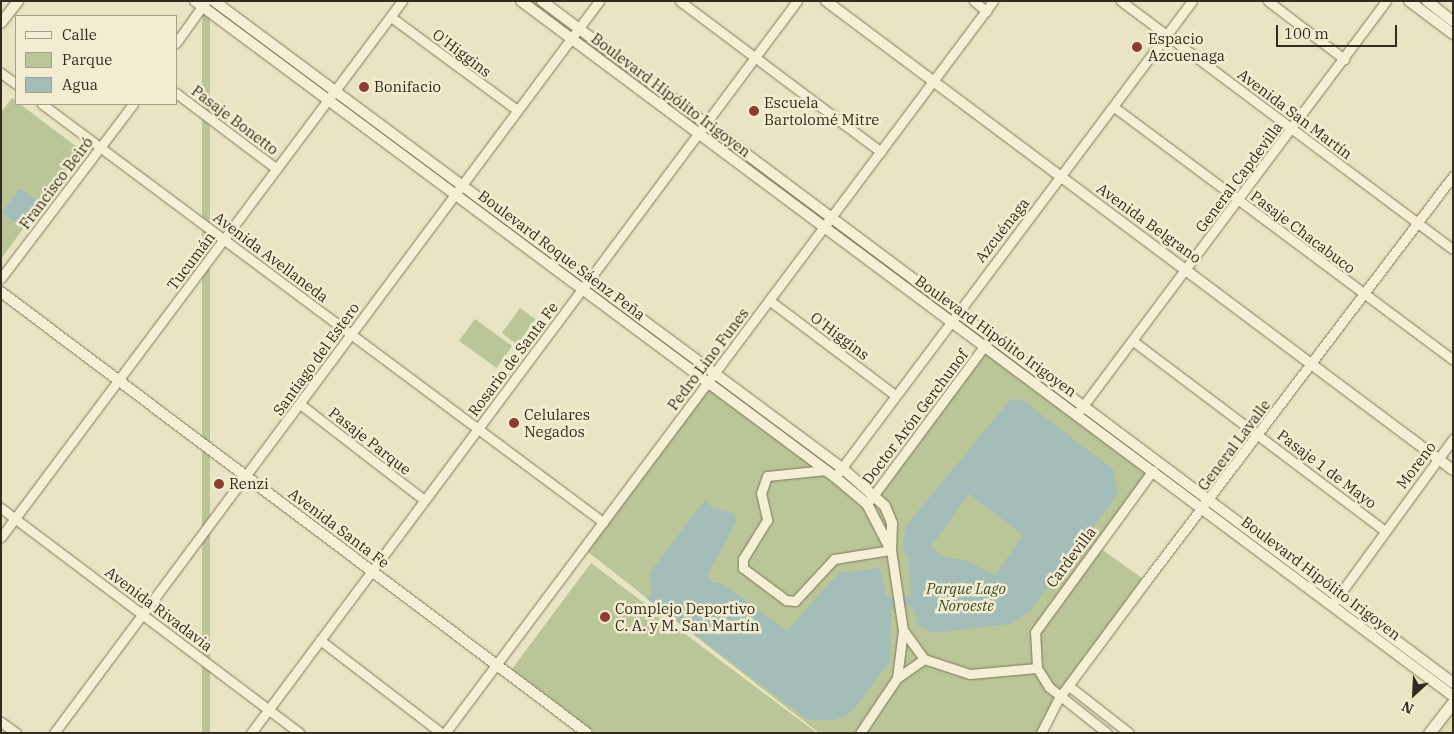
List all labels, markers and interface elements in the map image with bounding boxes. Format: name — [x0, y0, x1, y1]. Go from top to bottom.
legend — [15, 15, 178, 105]
scale bar — [1279, 15, 1400, 47]
text: 100 m — [1284, 24, 1329, 43]
text: Calle — [62, 25, 97, 44]
street label: O'Higgins — [429, 25, 495, 81]
street label: Boulevard Hipólito Irigoyen — [588, 29, 754, 161]
place label: Espacio Azcuenaga — [1148, 29, 1225, 64]
marker: Espacio Azcuenaga — [1130, 40, 1144, 54]
text: Parque — [62, 50, 112, 69]
street label: Avenida San Martín — [1234, 65, 1356, 163]
text: Agua — [62, 75, 98, 94]
place label: Bonifacio — [374, 78, 441, 96]
marker: Bonifacio — [358, 81, 370, 93]
street label: Pasaje Bonetto — [188, 82, 282, 158]
place label: Escuela Bartolomé Mitre — [764, 93, 879, 128]
marker: Escuela Bartolomé Mitre — [748, 105, 760, 117]
street label: General Capdevilla — [1192, 118, 1286, 236]
street label: Francisco Beiró — [16, 133, 96, 233]
street label: Avenida Belgrano — [1093, 179, 1205, 267]
street label: Boulevard Roque Sáenz Peña — [475, 186, 649, 324]
street label: Pasaje Chacabuco — [1247, 187, 1359, 277]
street label: Azcuénaga — [971, 194, 1033, 266]
street label: Avenida Avellaneda — [210, 208, 332, 306]
street label: Tucumán — [163, 228, 219, 294]
street label: Boulevard Hipólito Irigoyen — [912, 271, 1080, 401]
street label: Rosario de Santa Fe — [464, 298, 562, 420]
street label: Santiago del Estero — [269, 299, 363, 419]
street label: Pedro Lino Funes — [664, 304, 752, 414]
street label: O'Higgins — [807, 308, 873, 364]
street label: Doctor Arón Gerchunof — [858, 346, 972, 488]
street label: General Lavalle — [1194, 396, 1274, 494]
street label: Pasaje Parque — [325, 403, 415, 479]
place label: Celulares Negados — [524, 405, 590, 440]
marker: Celulares Negados — [508, 417, 520, 429]
street label: Pasaje 1 de Mayo — [1274, 426, 1380, 512]
street label: Moreno — [1392, 438, 1440, 492]
place label: Renzi — [229, 475, 269, 493]
marker: Renzi — [213, 478, 225, 490]
street label: Avenida Santa Fe — [285, 484, 393, 572]
street label: Boulevard Hipólito Irigoyen — [1238, 512, 1404, 644]
street label: Cardevilla — [1042, 523, 1100, 591]
street label: Avenida Rivadavia — [102, 563, 216, 655]
park label: Parque Lago Noroeste — [926, 579, 1006, 614]
place label: Complejo Deportivo C. A. y M. San Martín — [615, 599, 759, 634]
marker: Complejo Deportivo C. A. y M. San Martín — [599, 611, 611, 623]
north arrow — [1389, 669, 1439, 719]
text: N — [1399, 697, 1416, 718]

